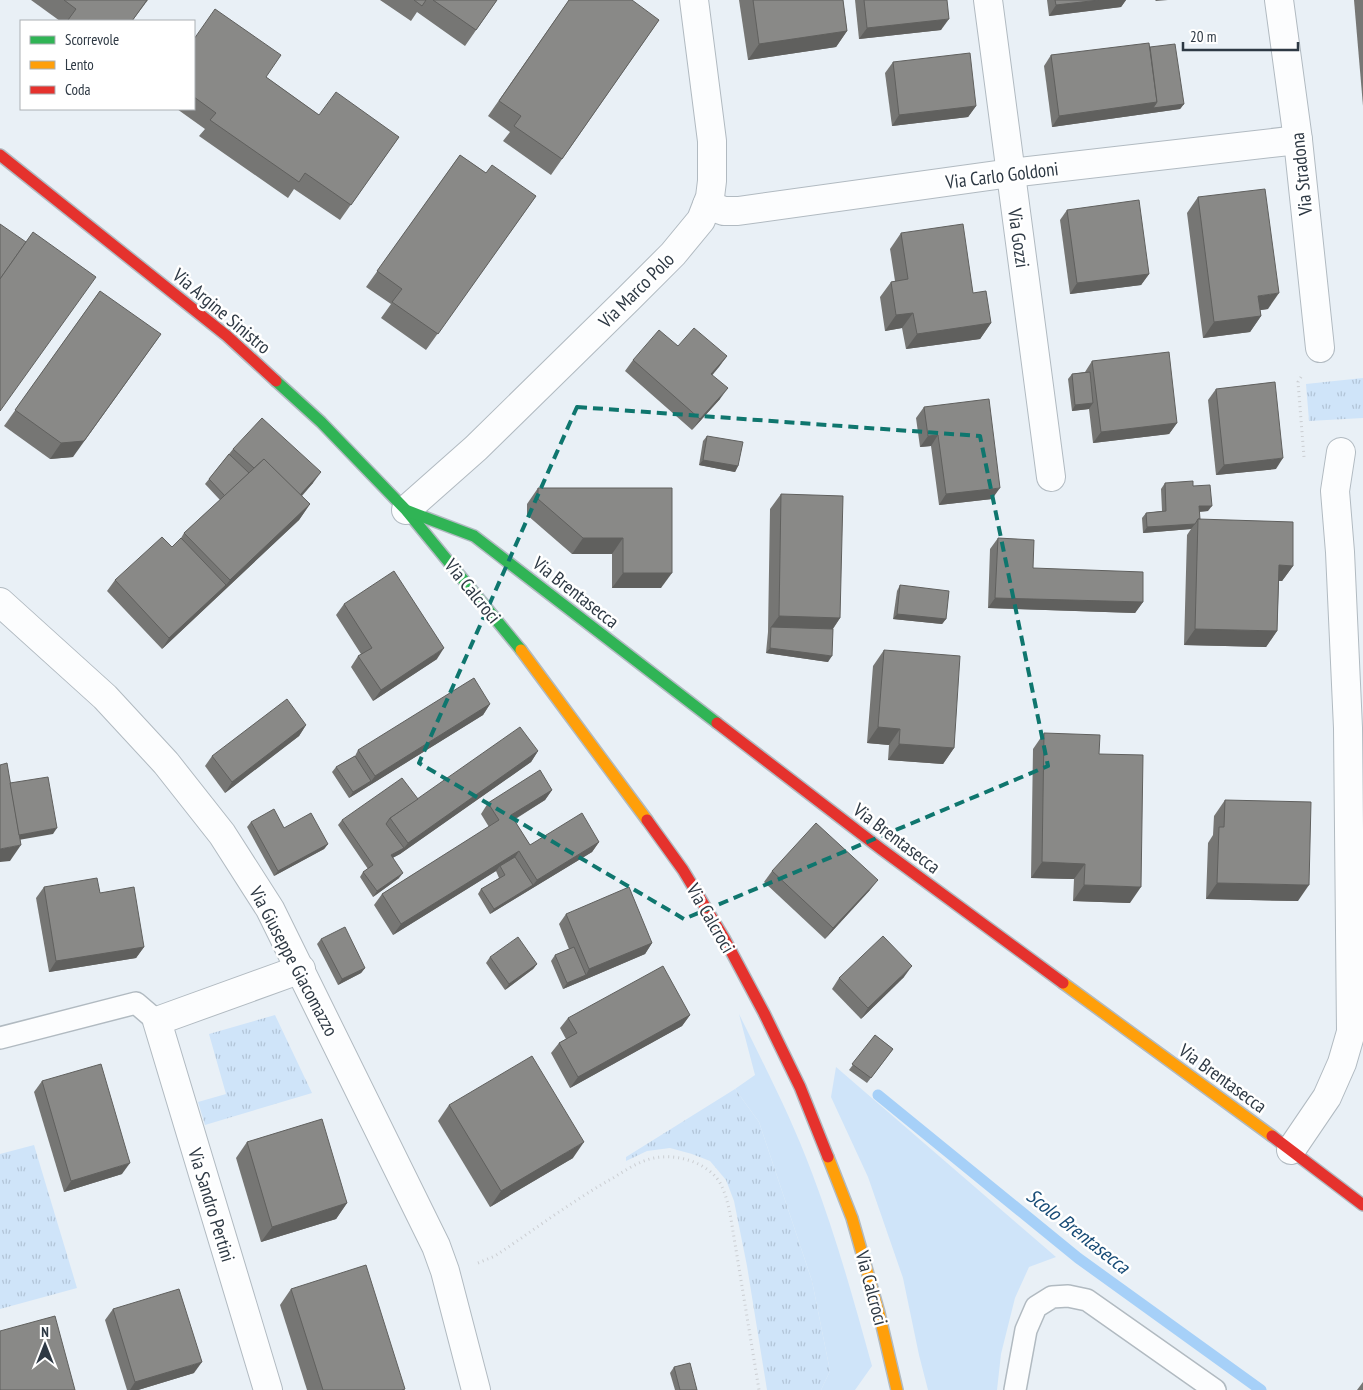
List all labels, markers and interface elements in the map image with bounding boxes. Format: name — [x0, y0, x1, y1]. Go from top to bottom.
legend — [20, 20, 195, 110]
scale bar — [1183, 20, 1298, 52]
text: 20 m — [1190, 27, 1216, 46]
text: Scorrevole — [65, 30, 119, 49]
text: Lento — [65, 55, 94, 74]
text: Coda — [65, 80, 90, 99]
street label: Via Stradona — [1285, 131, 1317, 218]
street label: Via Carlo Goldoni — [943, 156, 1060, 194]
street label: Via Gozzi — [1003, 206, 1035, 269]
street label: Via Marco Polo — [593, 247, 679, 333]
street label: Via Argine Sinistro — [167, 262, 276, 359]
street label: Via Brentasecca — [527, 550, 624, 633]
street label: Via Calcroci — [439, 553, 506, 628]
street label: Via Brentasecca — [848, 797, 945, 878]
street label: Via Calcroci — [681, 878, 740, 957]
street label: Via Giuseppe Giacomazzo — [244, 881, 344, 1040]
street label: Via Brentasecca — [1174, 1038, 1272, 1118]
street label: Via Sandro Pertini — [183, 1144, 241, 1265]
water label: Scolo Brentasecca — [1021, 1183, 1136, 1280]
street label: Via Calcroci — [850, 1247, 893, 1328]
north arrow — [20, 1320, 70, 1370]
text: N — [41, 1323, 49, 1341]

